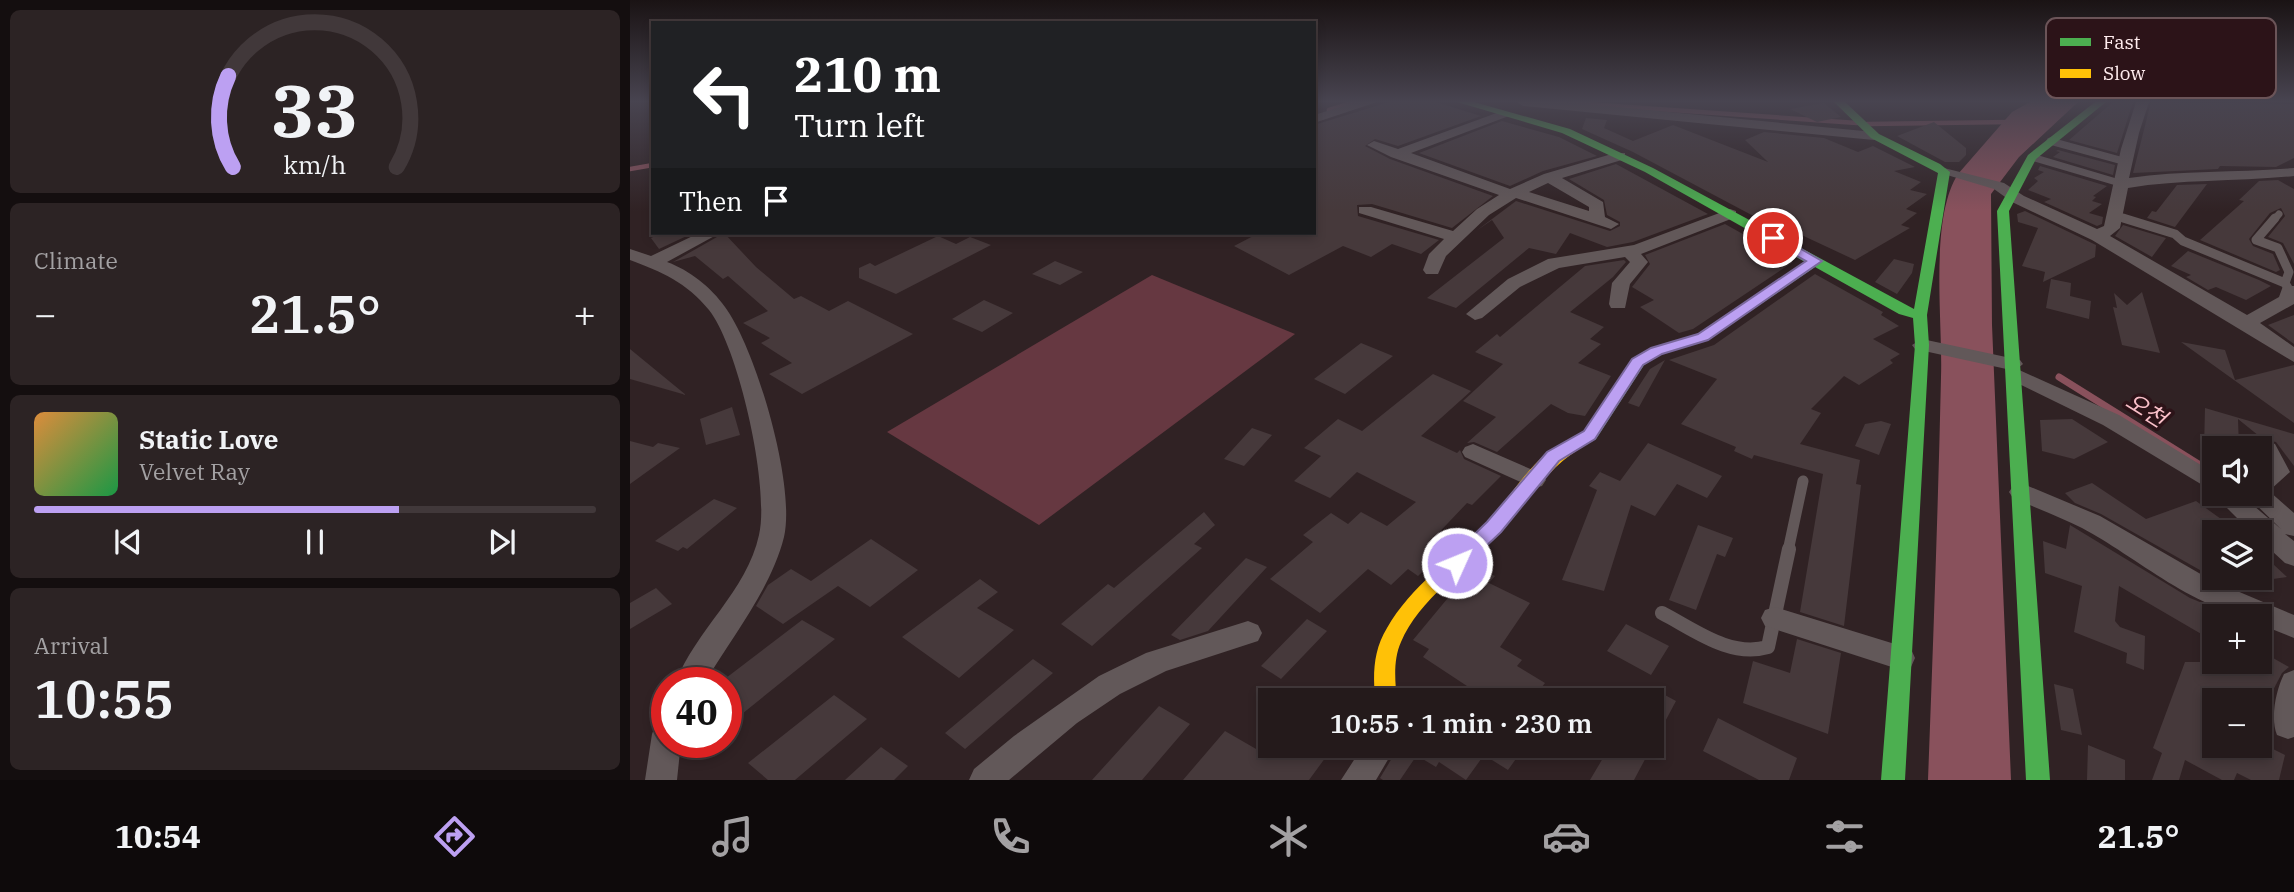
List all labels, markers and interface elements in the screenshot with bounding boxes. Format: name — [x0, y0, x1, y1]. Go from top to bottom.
legend — [2046, 18, 2276, 98]
text: Fast — [2103, 30, 2141, 54]
text: 210 m — [794, 42, 941, 105]
icon: left — [679, 49, 770, 140]
text: Slow — [2103, 61, 2145, 85]
text: 33 — [271, 63, 359, 158]
text: Turn left — [794, 104, 925, 146]
text: km/h — [283, 148, 347, 181]
icon: arrive — [757, 182, 795, 220]
text: Then — [679, 184, 743, 218]
pin — [1743, 208, 1803, 268]
icon: arrive — [1754, 219, 1792, 257]
text: Climate — [34, 245, 118, 275]
text: 21.5° — [249, 280, 381, 347]
text: − — [34, 289, 57, 338]
text: + — [573, 289, 596, 338]
water label: 오천 — [2121, 385, 2175, 435]
text: Static Love — [139, 422, 278, 456]
map controls — [2202, 436, 2272, 758]
button: sound — [2202, 436, 2272, 506]
text: Velvet Ray — [139, 456, 250, 486]
button: layers — [2202, 520, 2272, 590]
icon: previous — [109, 523, 147, 561]
icon: pause — [296, 523, 334, 561]
icon: next — [483, 523, 521, 561]
position arrow — [1420, 526, 1494, 600]
button: + — [2202, 604, 2272, 674]
text: Arrival — [34, 630, 109, 660]
text: 10:55 — [34, 665, 174, 732]
speed limit sign: 40 — [651, 667, 742, 758]
button: − — [2202, 688, 2272, 758]
text: 10:55 · 1 min · 230 m — [1330, 706, 1592, 740]
icon: directions — [430, 812, 479, 861]
icon: music — [708, 812, 757, 861]
icon: phone — [986, 812, 1035, 861]
icon: climate — [1264, 812, 1313, 861]
icon: car — [1542, 812, 1591, 861]
icon: filters — [1820, 812, 1869, 861]
text: 10:54 — [114, 815, 201, 857]
text: 21.5° — [2098, 815, 2179, 857]

